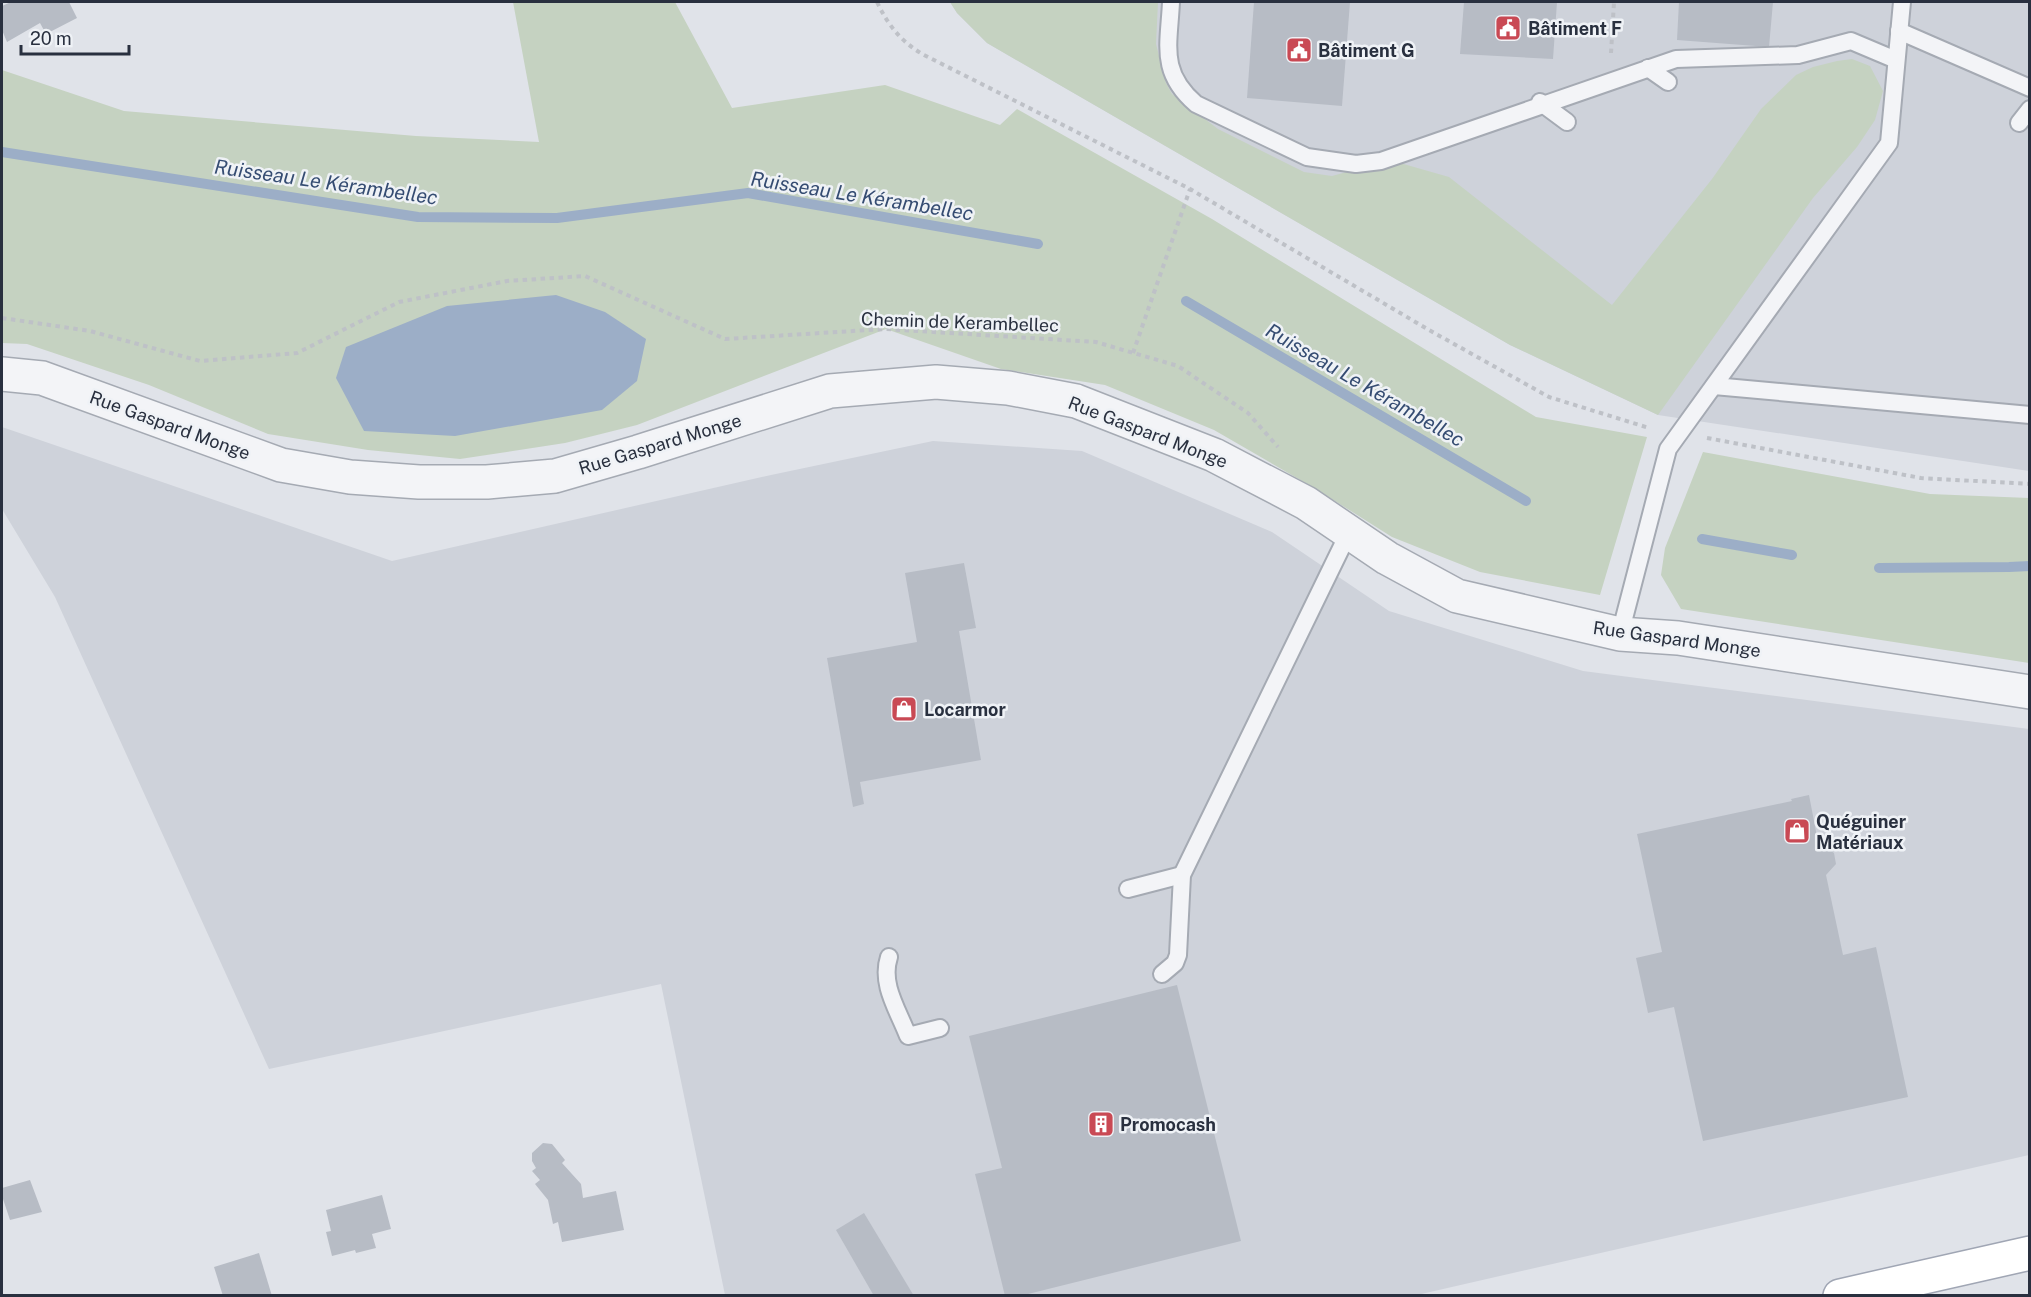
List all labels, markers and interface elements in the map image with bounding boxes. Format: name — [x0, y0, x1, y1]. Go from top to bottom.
public building icon: Bâtiment F — [1493, 13, 1523, 43]
scale bar — [21, 18, 129, 56]
place label: Bâtiment F — [1528, 18, 1622, 39]
text: 20 m — [30, 28, 72, 49]
public building icon: Bâtiment G — [1284, 35, 1314, 65]
place label: Bâtiment G — [1318, 40, 1415, 61]
water label: Ruisseau Le Kérambellec — [213, 154, 439, 210]
water label: Ruisseau Le Kérambellec — [749, 167, 975, 225]
street label: Chemin de Kerambellec — [861, 308, 1059, 336]
water label: Ruisseau Le Kérambellec — [1261, 318, 1469, 452]
street label: Rue Gaspard Monge — [87, 386, 253, 464]
street label: Rue Gaspard Monge — [1065, 392, 1231, 472]
street label: Rue Gaspard Monge — [576, 409, 744, 479]
street label: Rue Gaspard Monge — [1592, 617, 1762, 661]
shop icon: Locarmor — [889, 694, 919, 724]
place label: Locarmor — [924, 699, 1006, 720]
place label: Quéguiner Matériaux — [1816, 811, 1907, 853]
shop icon: Quéguiner Matériaux — [1782, 816, 1812, 846]
building icon: Promocash — [1086, 1109, 1116, 1139]
place label: Promocash — [1120, 1114, 1216, 1135]

